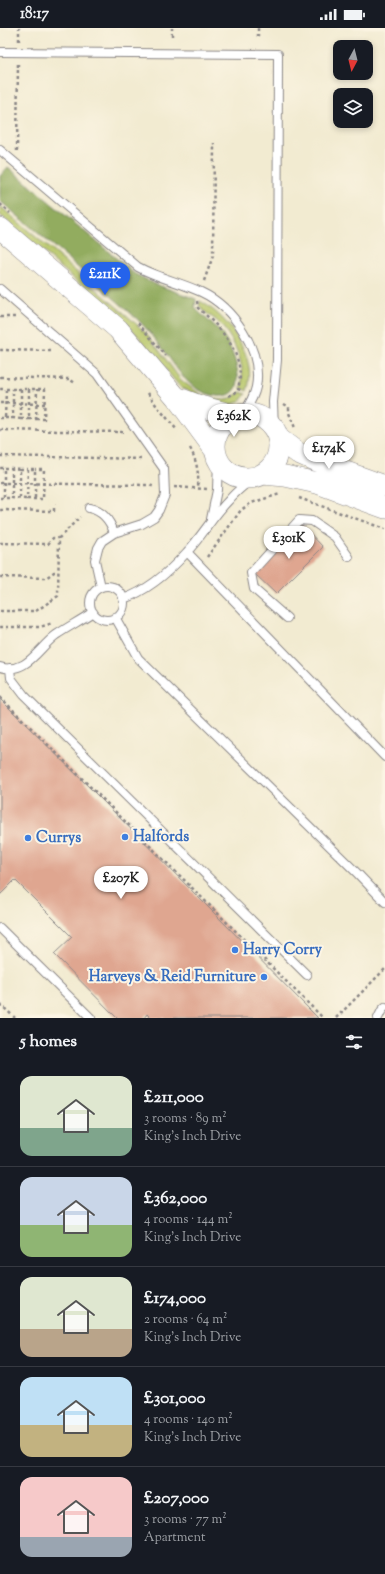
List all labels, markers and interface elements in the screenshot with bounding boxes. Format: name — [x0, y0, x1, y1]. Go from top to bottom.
text: 18:17 — [20, 4, 49, 25]
north arrow — [333, 40, 373, 80]
map controls — [333, 40, 373, 128]
button: layers — [333, 88, 373, 128]
pin: £211K — [77, 262, 133, 296]
text: £211K — [89, 266, 121, 284]
pin: £362K — [206, 404, 262, 438]
text: £362K — [217, 408, 251, 426]
pin: £174K — [301, 436, 357, 470]
text: £174K — [312, 440, 346, 458]
pin: £301K — [261, 526, 317, 560]
text: £301K — [273, 530, 305, 548]
place label: Halfords — [133, 827, 189, 848]
place label: Currys — [36, 828, 81, 849]
marker: Halfords — [120, 832, 130, 842]
marker: Currys — [23, 833, 33, 843]
pin: £207K — [93, 866, 149, 900]
text: £207K — [103, 870, 139, 888]
place label: Harry Corry — [243, 940, 323, 961]
marker: Harry Corry — [230, 945, 240, 955]
place label: Harveys & Reid Furniture — [89, 967, 256, 988]
marker: Harveys & Reid Furniture — [259, 972, 269, 982]
text: 5 homes — [20, 1030, 77, 1054]
icon: filters — [343, 1031, 365, 1053]
text: £211,000 — [144, 1086, 204, 1110]
icon: home — [52, 1092, 100, 1140]
text: 3 rooms · 89 m² — [144, 1110, 227, 1128]
text: King's Inch Drive — [144, 1128, 241, 1146]
text: £362,000 — [144, 1187, 207, 1211]
icon: home — [52, 1193, 100, 1241]
text: 4 rooms · 144 m² — [144, 1211, 233, 1229]
text: King's Inch Drive — [144, 1229, 241, 1247]
text: £174,000 — [144, 1287, 206, 1311]
icon: home — [52, 1293, 100, 1341]
text: 2 rooms · 64 m² — [144, 1311, 227, 1329]
text: King's Inch Drive — [144, 1329, 241, 1347]
text: £301,000 — [144, 1387, 206, 1411]
icon: home — [52, 1393, 100, 1441]
text: 4 rooms · 140 m² — [144, 1411, 233, 1429]
text: King's Inch Drive — [144, 1429, 241, 1447]
text: £207,000 — [144, 1487, 209, 1511]
icon: home — [52, 1493, 100, 1541]
text: 3 rooms · 77 m² — [144, 1511, 227, 1529]
text: Apartment — [144, 1529, 205, 1547]

